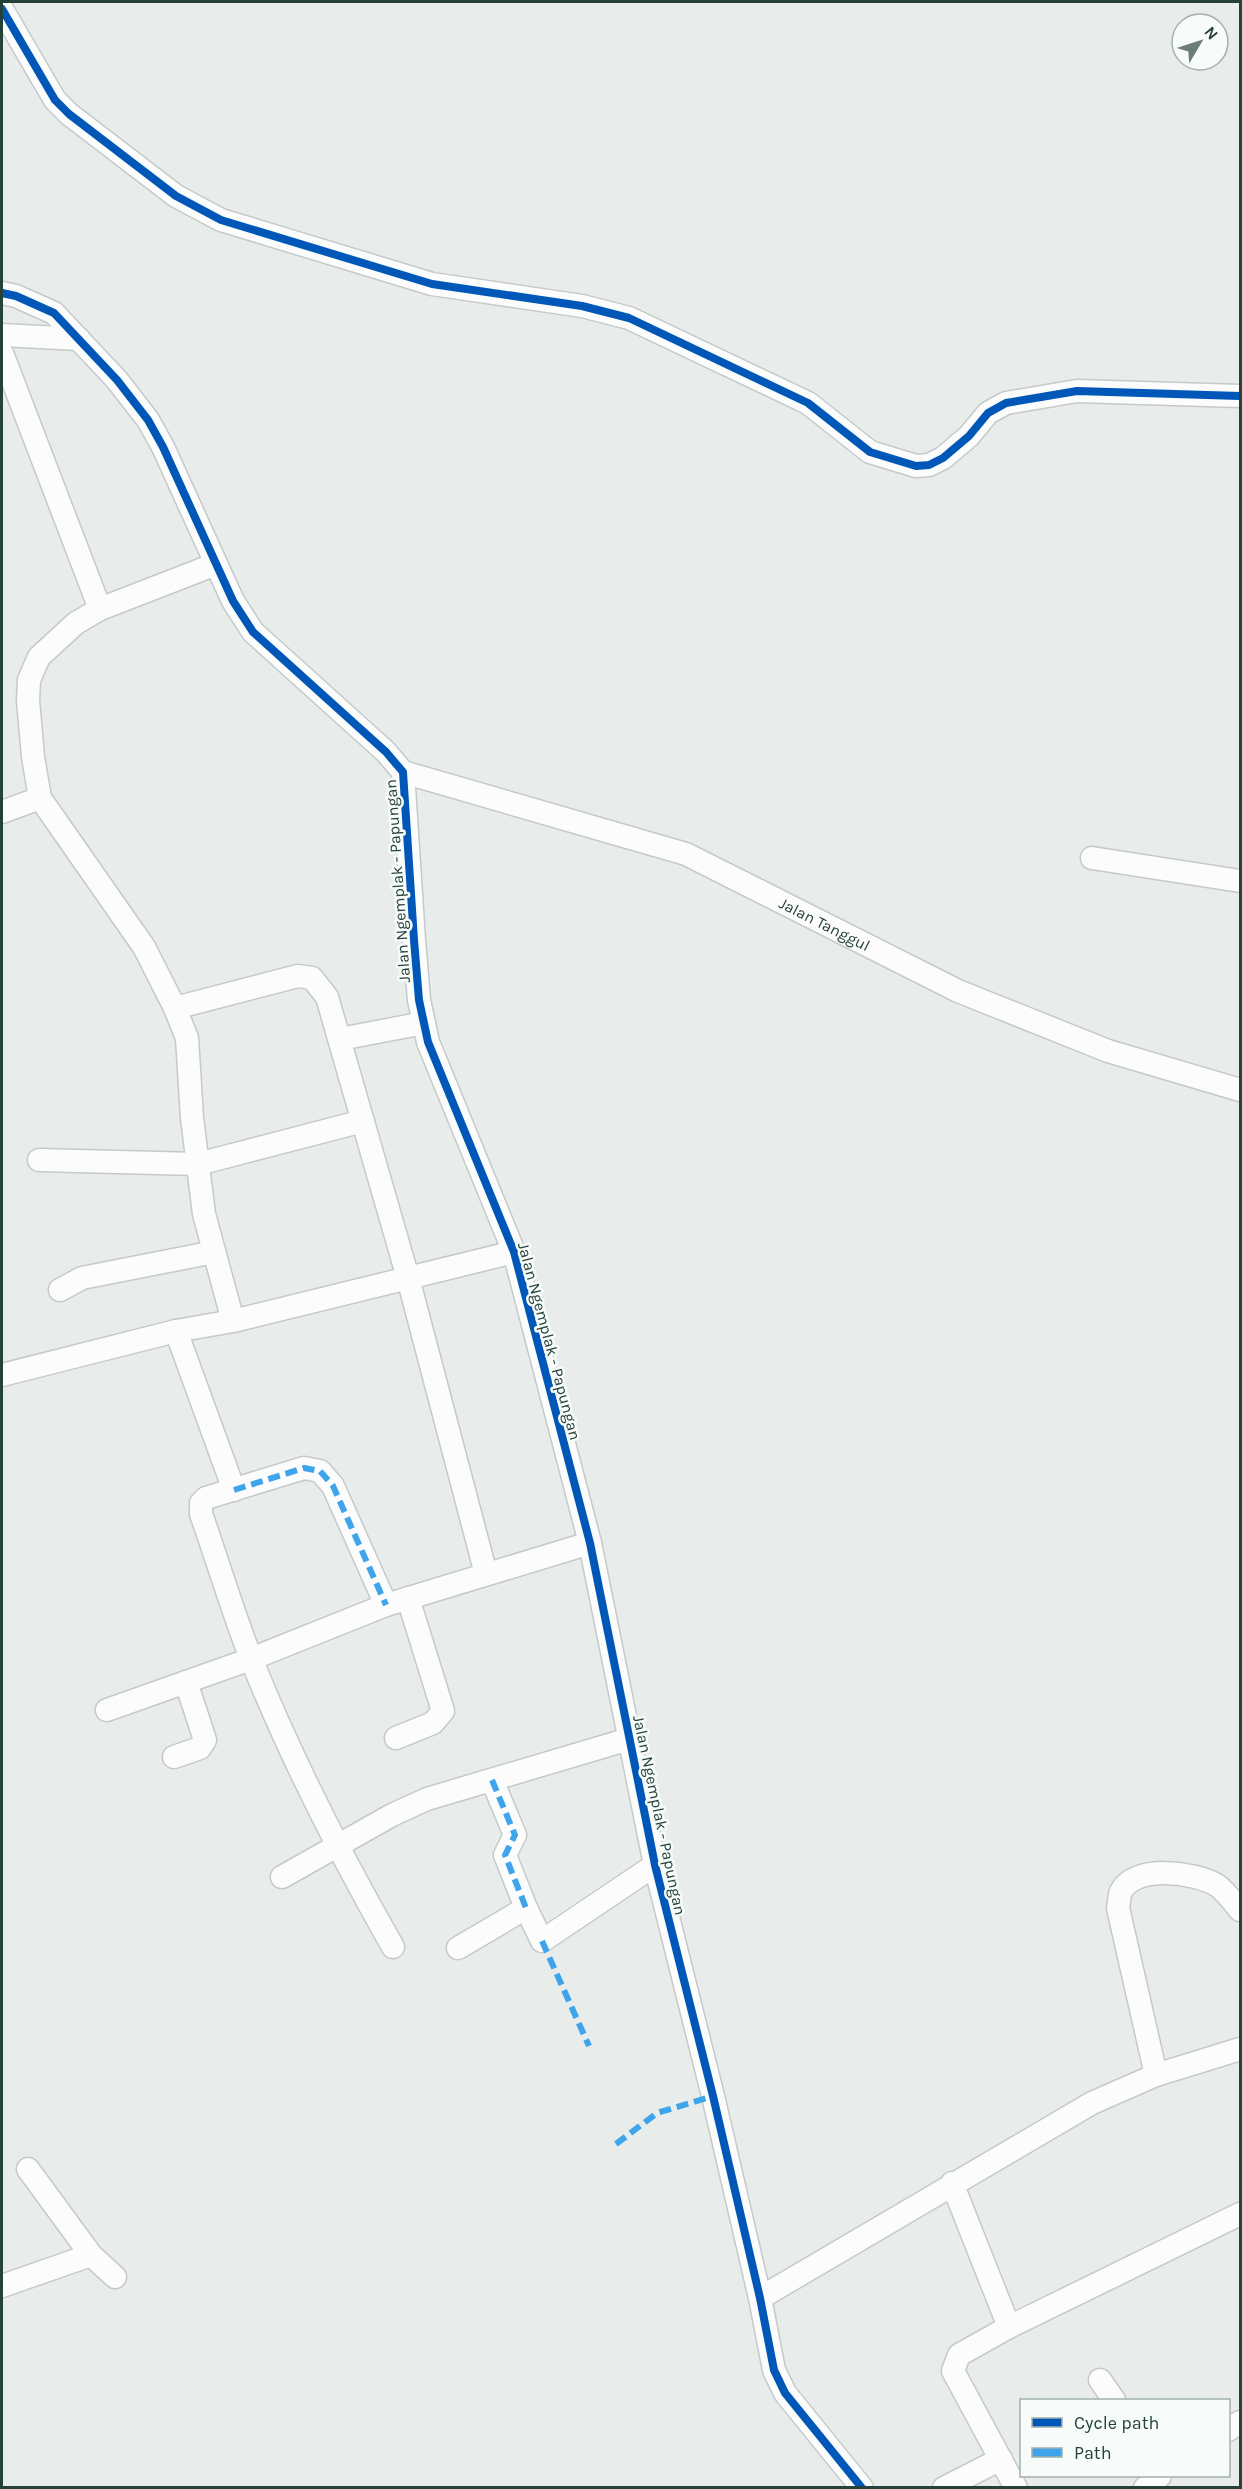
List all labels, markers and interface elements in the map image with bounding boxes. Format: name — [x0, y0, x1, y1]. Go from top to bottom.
north arrow — [1170, 12, 1230, 72]
text: N — [1200, 22, 1222, 43]
street label: Jalan Ngemplak - Papungan — [381, 779, 414, 983]
street label: Jalan Tanggul — [776, 893, 873, 955]
street label: Jalan Ngemplak - Papungan — [514, 1240, 585, 1442]
street label: Jalan Ngemplak - Papungan — [629, 1713, 690, 1917]
legend — [1020, 2399, 1230, 2477]
text: Cycle path — [1074, 2412, 1159, 2434]
text: Path — [1074, 2442, 1112, 2464]

